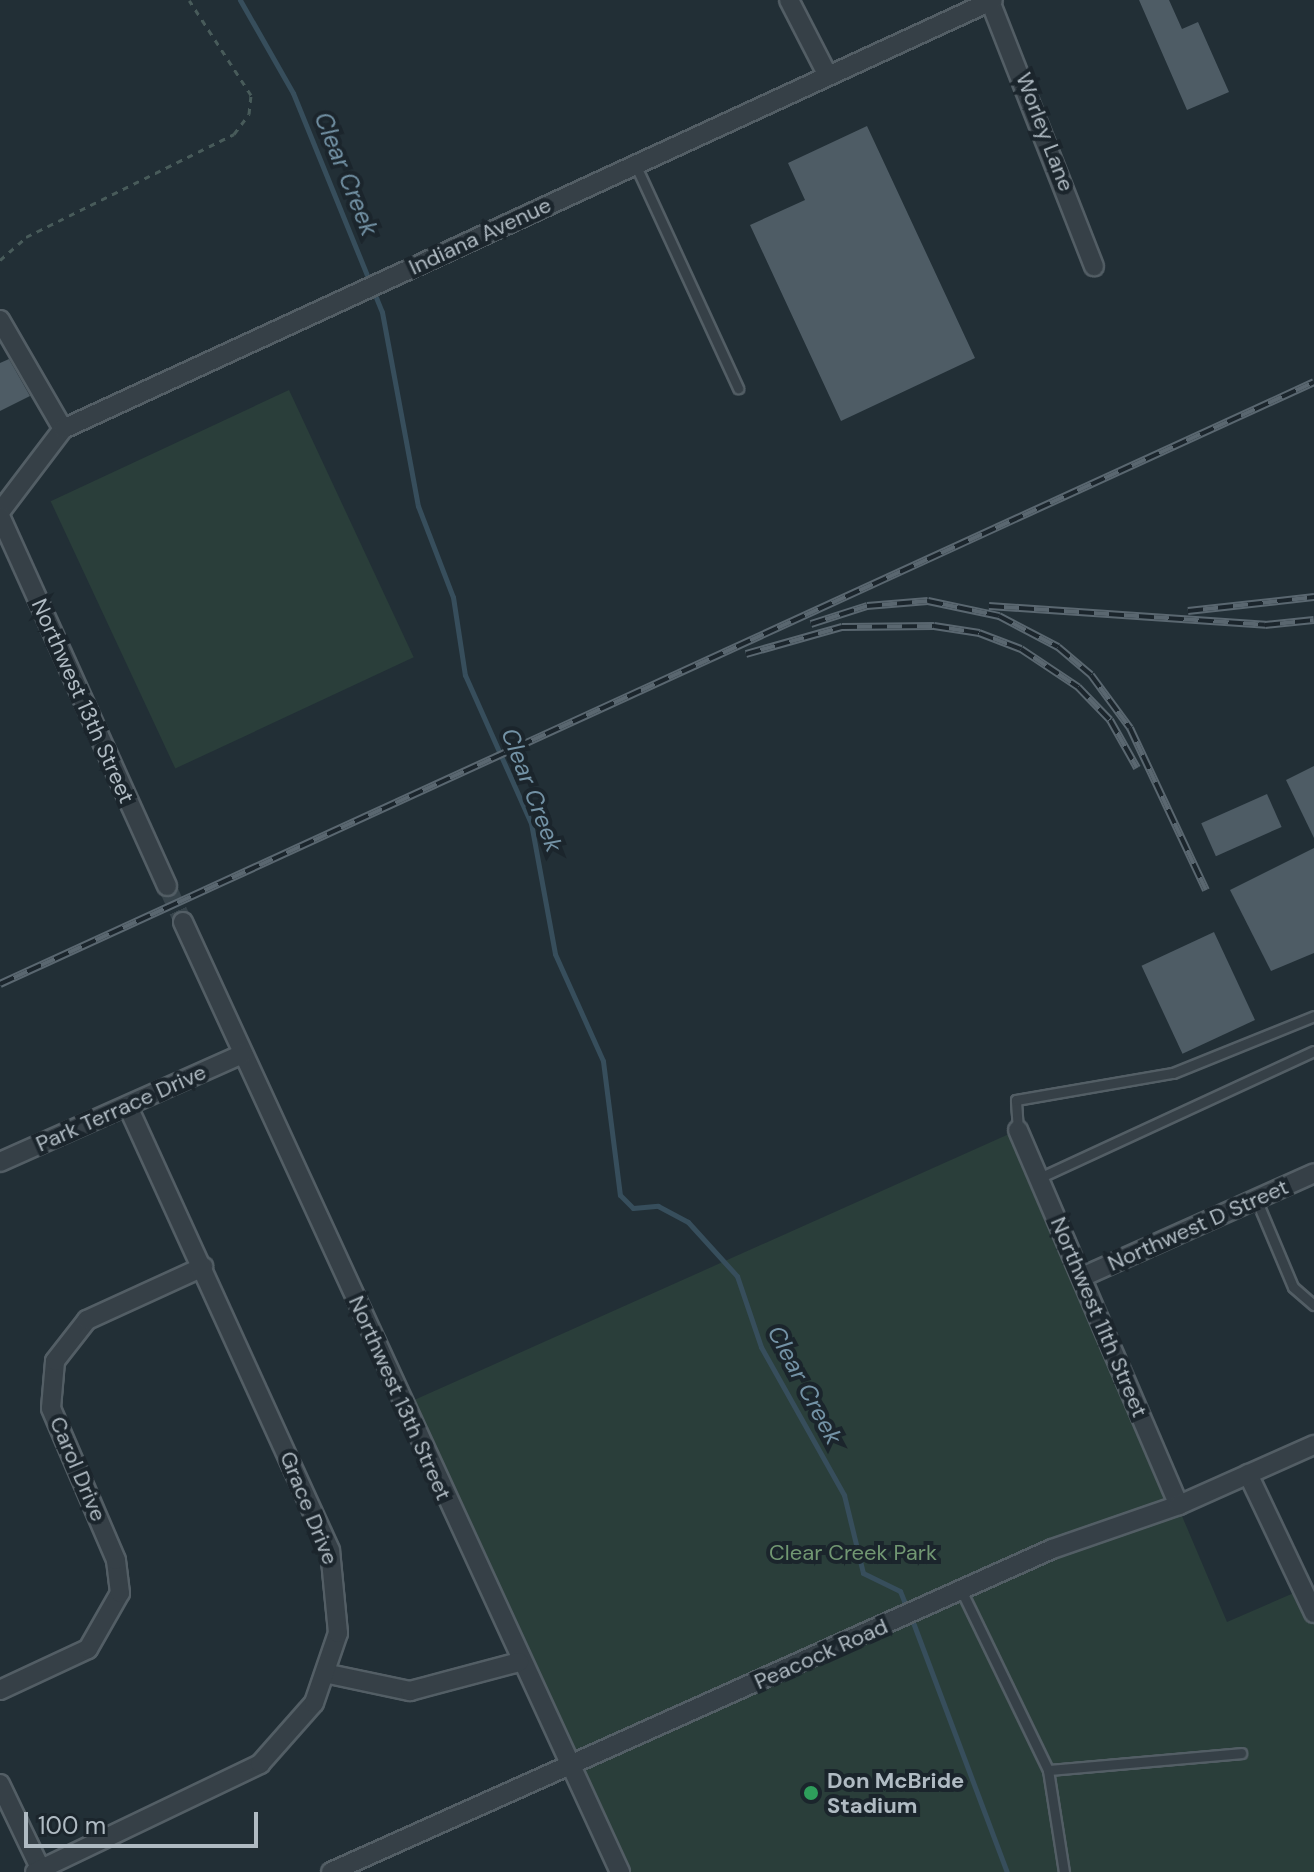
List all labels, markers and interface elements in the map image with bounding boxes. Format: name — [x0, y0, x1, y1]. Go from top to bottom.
street label: Worley Lane — [1010, 69, 1080, 195]
water label: Clear Creek — [308, 108, 384, 240]
street label: Indiana Avenue — [405, 191, 555, 281]
street label: Northwest 13th Street — [26, 595, 140, 807]
water label: Clear Creek — [495, 724, 569, 856]
street label: Park Terrace Drive — [32, 1059, 210, 1157]
street label: Northwest D Street — [1104, 1173, 1292, 1277]
street label: Northwest 11th Street — [1045, 1213, 1153, 1421]
street label: Northwest 13th Street — [343, 1292, 457, 1504]
water label: Clear Creek — [762, 1321, 848, 1449]
street label: Carol Drive — [44, 1413, 112, 1525]
street label: Grace Drive — [274, 1448, 344, 1568]
park label: Clear Creek Park — [769, 1540, 937, 1566]
street label: Peacock Road — [750, 1613, 892, 1695]
place label: Don McBride Stadium — [827, 1767, 964, 1818]
marker: Don McBride Stadium — [802, 1784, 820, 1802]
scale bar — [28, 1796, 262, 1846]
text: 100 m — [38, 1810, 106, 1841]

